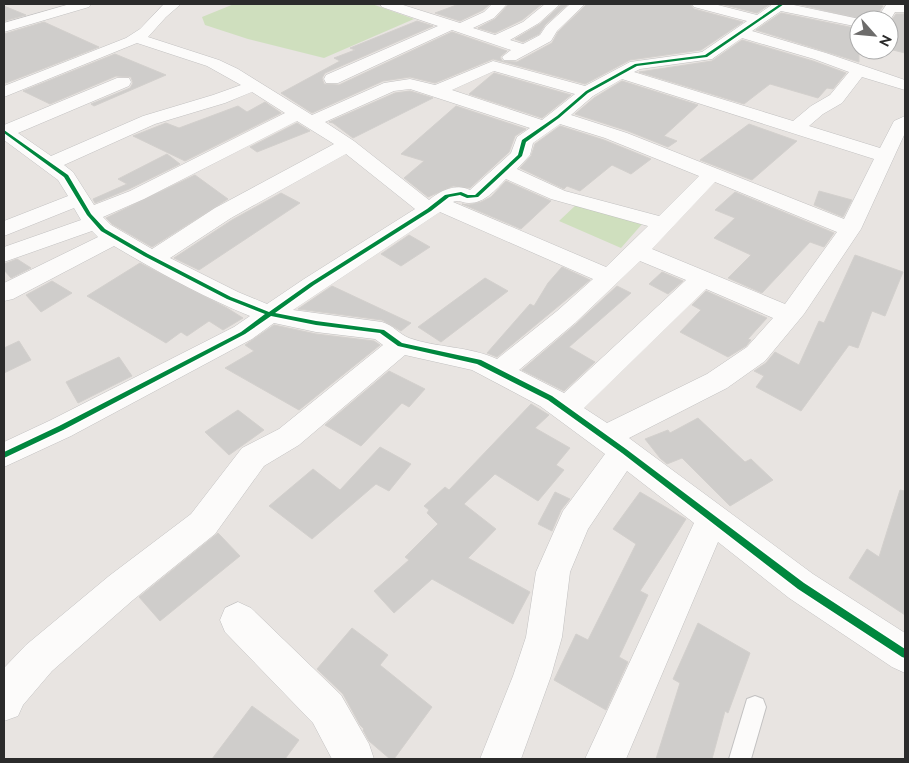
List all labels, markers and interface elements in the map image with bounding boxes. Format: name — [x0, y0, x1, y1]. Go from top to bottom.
north arrow — [849, 10, 899, 60]
text: N — [876, 33, 895, 49]

